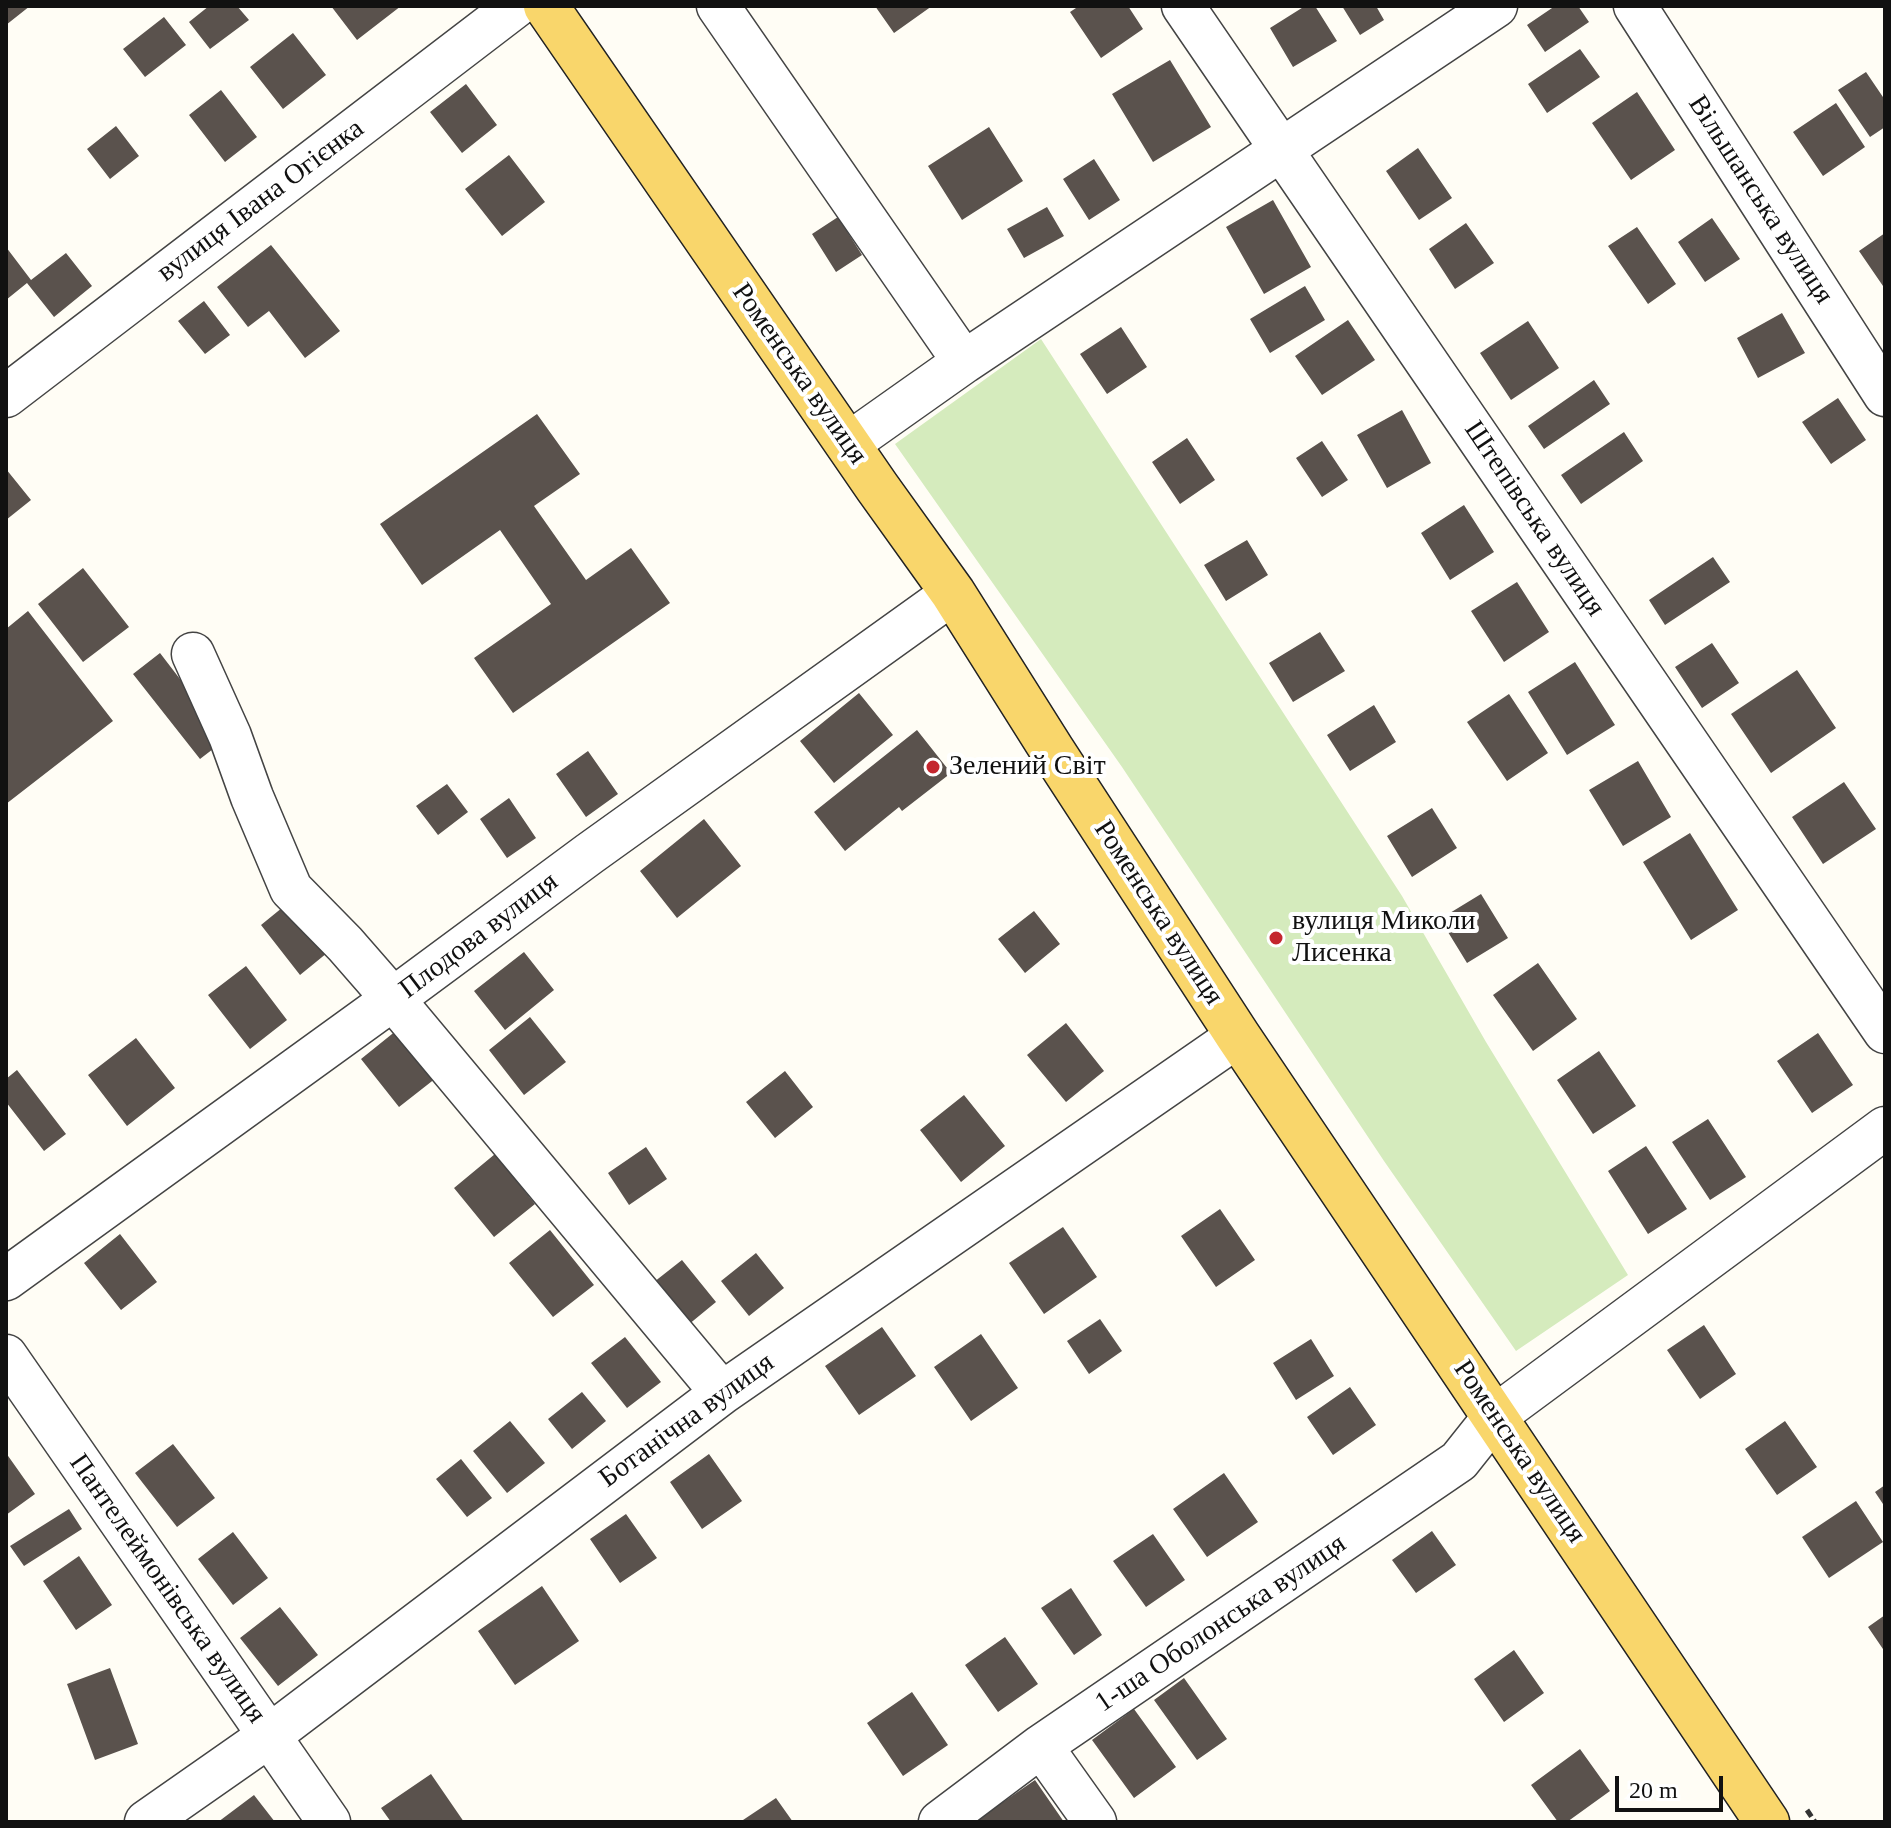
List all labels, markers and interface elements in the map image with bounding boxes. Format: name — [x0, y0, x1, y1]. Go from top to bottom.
street label: Вільшанська вулиця — [1680, 89, 1840, 311]
street label: вулиця Івана Огієнка — [151, 112, 371, 290]
street label: Роменська вулиця — [724, 277, 874, 471]
street label: Штепівська вулиця — [1456, 415, 1612, 623]
place label: Зелений Світ — [949, 750, 1106, 784]
marker: Зелений Світ — [924, 758, 942, 776]
street label: Роменська вулиця — [1086, 814, 1230, 1012]
street label: Плодова вулиця — [393, 865, 565, 1007]
place label: вулиця Миколи Лисенка — [1292, 905, 1476, 971]
marker: вулиця Миколи Лисенка — [1267, 929, 1285, 947]
street label: Ботанічна вулиця — [593, 1346, 781, 1496]
street label: Роменська вулиця — [1445, 1354, 1593, 1550]
street label: Пантелеймонівська вулиця — [61, 1448, 273, 1730]
street label: 1-ша Оболонська вулиця — [1089, 1528, 1353, 1720]
scale bar — [1619, 1760, 1727, 1810]
text: 20 m — [1629, 1777, 1678, 1803]

